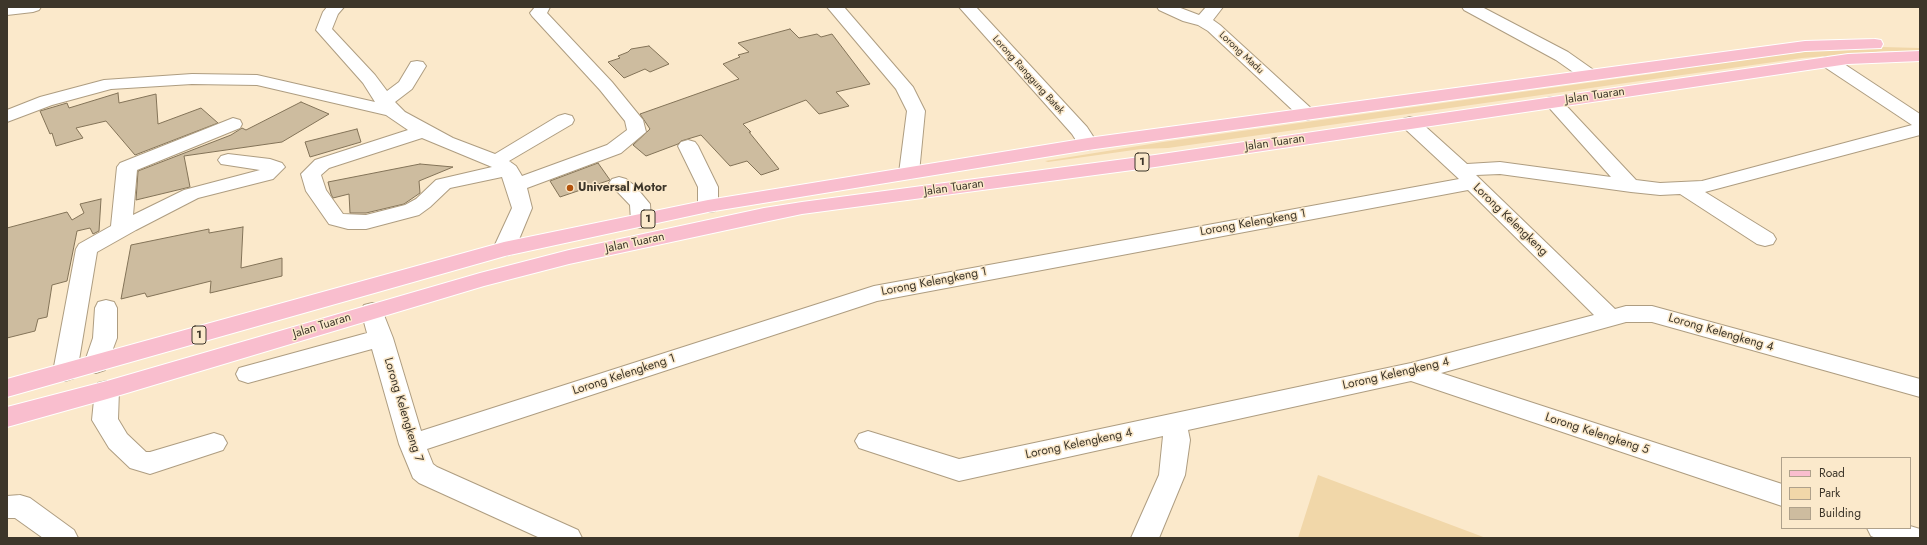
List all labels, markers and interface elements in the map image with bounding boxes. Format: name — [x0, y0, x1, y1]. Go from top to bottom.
street label: Lorong Madu — [1216, 29, 1266, 77]
street label: Lorong Ranggung Batek — [990, 33, 1066, 117]
street label: Jalan Tuaran — [1564, 85, 1626, 107]
street label: Jalan Tuaran — [1244, 132, 1306, 154]
road number: 1 — [1135, 153, 1149, 171]
street label: Jalan Tuaran — [923, 177, 985, 199]
place label: Universal Motor — [578, 181, 667, 195]
street label: Lorong Kelengkeng — [1470, 181, 1550, 259]
marker: Universal Motor — [565, 183, 575, 193]
street label: Lorong Kelengkeng 1 — [1199, 207, 1307, 239]
road number: 1 — [641, 210, 655, 228]
street label: Jalan Tuaran — [604, 230, 666, 256]
street label: Lorong Kelengkeng 1 — [880, 265, 988, 299]
street label: Jalan Tuaran — [291, 310, 353, 342]
street label: Lorong Kelengkeng 4 — [1667, 311, 1775, 355]
road number: 1 — [192, 326, 206, 344]
street label: Lorong Kelengkeng 1 — [571, 352, 677, 398]
street label: Lorong Kelengkeng 4 — [1341, 355, 1451, 393]
street label: Lorong Kelengkeng 7 — [380, 356, 426, 464]
street label: Lorong Kelengkeng 5 — [1543, 410, 1651, 458]
street label: Lorong Kelengkeng 4 — [1024, 426, 1134, 462]
legend — [1781, 457, 1911, 529]
text: Road — [1819, 464, 1845, 482]
text: Park — [1819, 484, 1840, 502]
text: Building — [1819, 504, 1861, 522]

